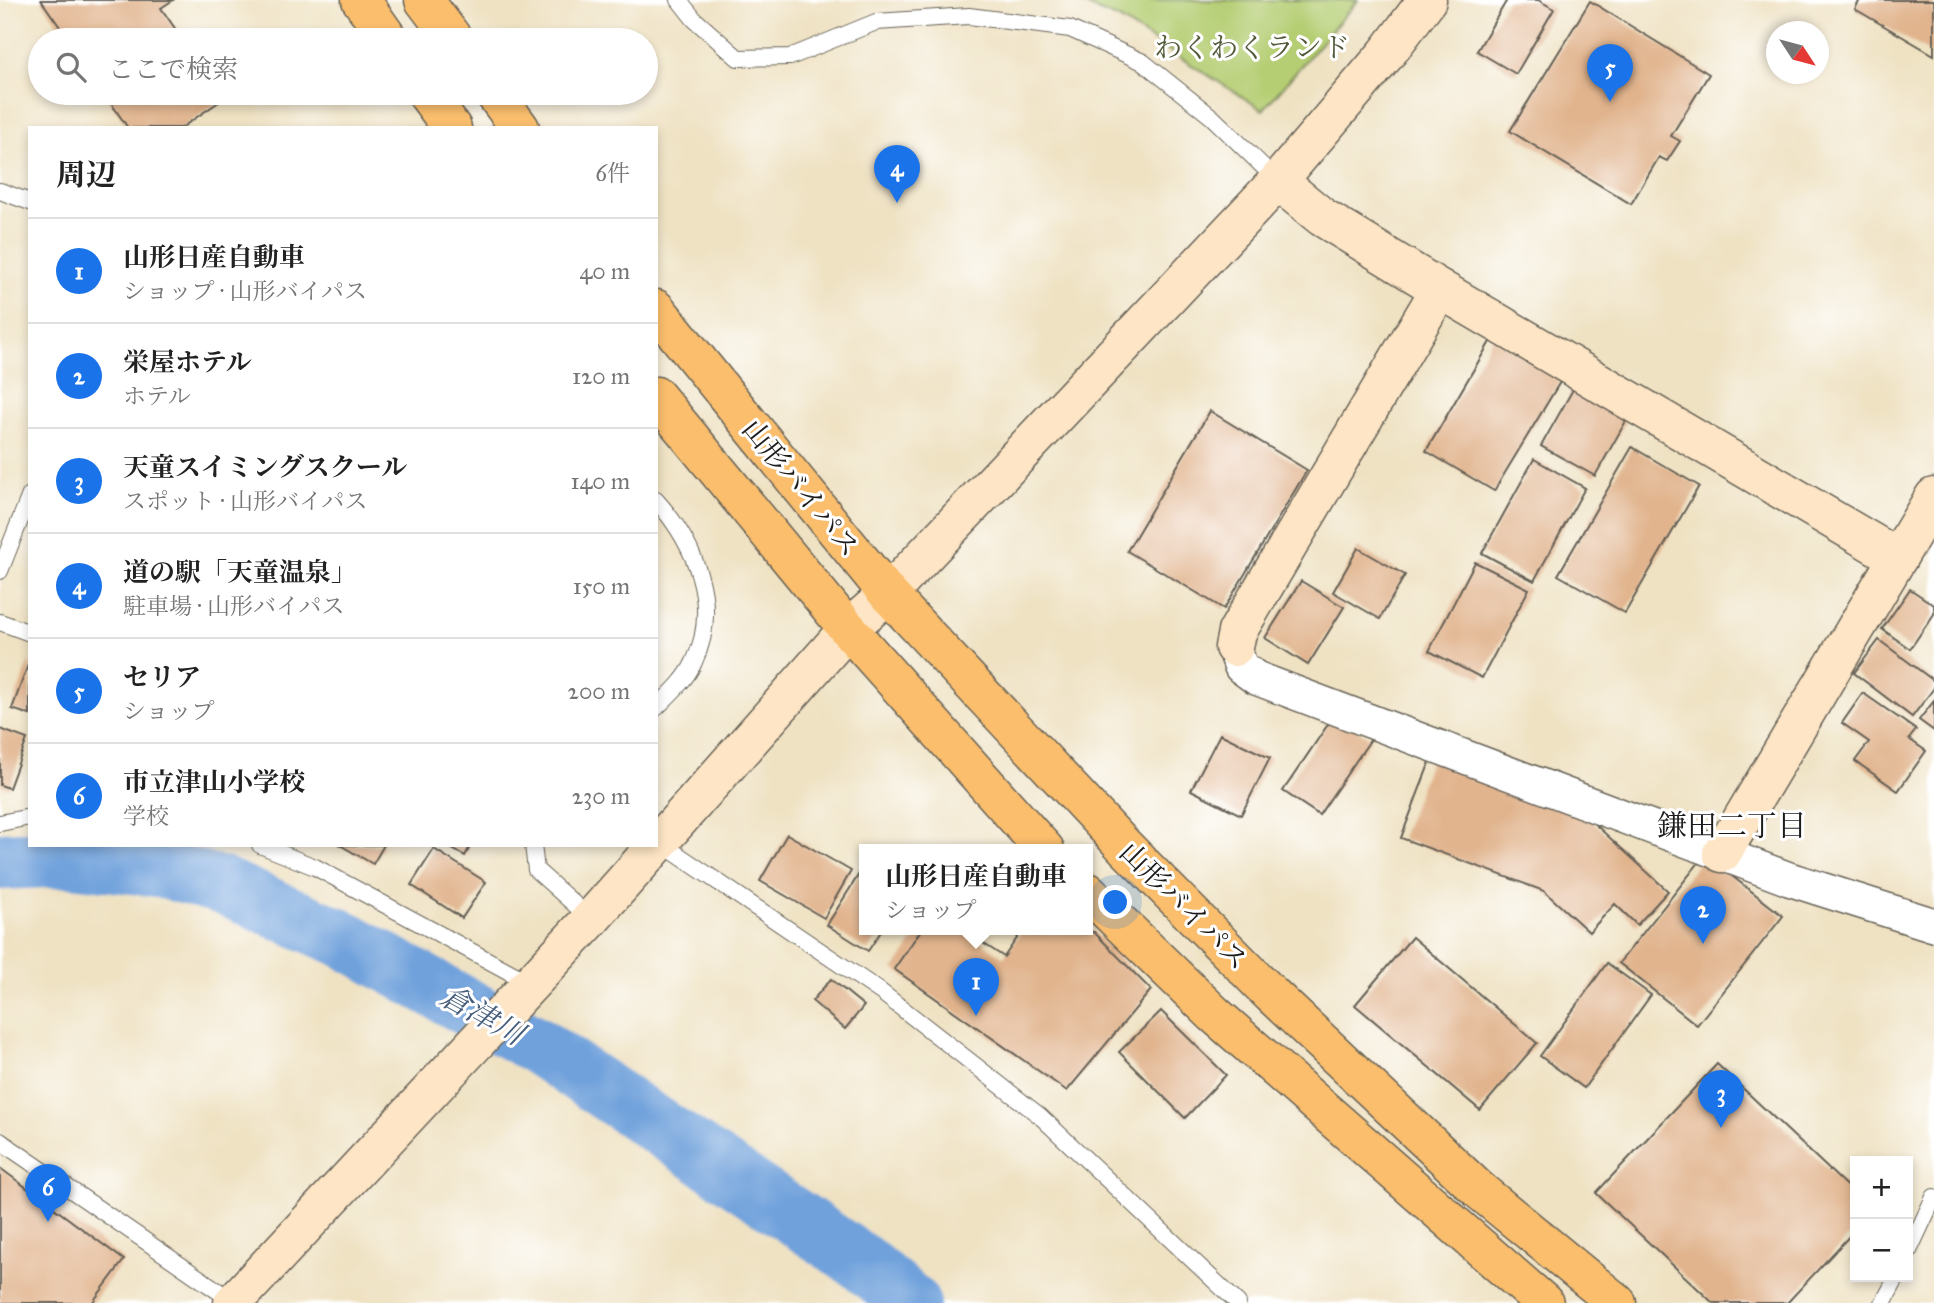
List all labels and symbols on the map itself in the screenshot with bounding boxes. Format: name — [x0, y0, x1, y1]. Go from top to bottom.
north arrow — [1766, 21, 1829, 84]
park label: わくわくランド — [1154, 30, 1350, 65]
pin: 5 — [1587, 44, 1633, 102]
pin: 4 — [874, 145, 920, 203]
street label: 山形バイパス — [735, 412, 867, 564]
district label: 鎌田二丁目 — [1657, 808, 1807, 844]
street label: 山形バイパス — [1112, 834, 1256, 978]
your location — [1098, 885, 1132, 919]
pin: 2 — [1680, 886, 1726, 944]
pin: 1 — [953, 958, 999, 1016]
water label: 倉津川 — [434, 977, 533, 1054]
pin: 3 — [1698, 1070, 1744, 1128]
pin: 6 — [25, 1164, 71, 1222]

